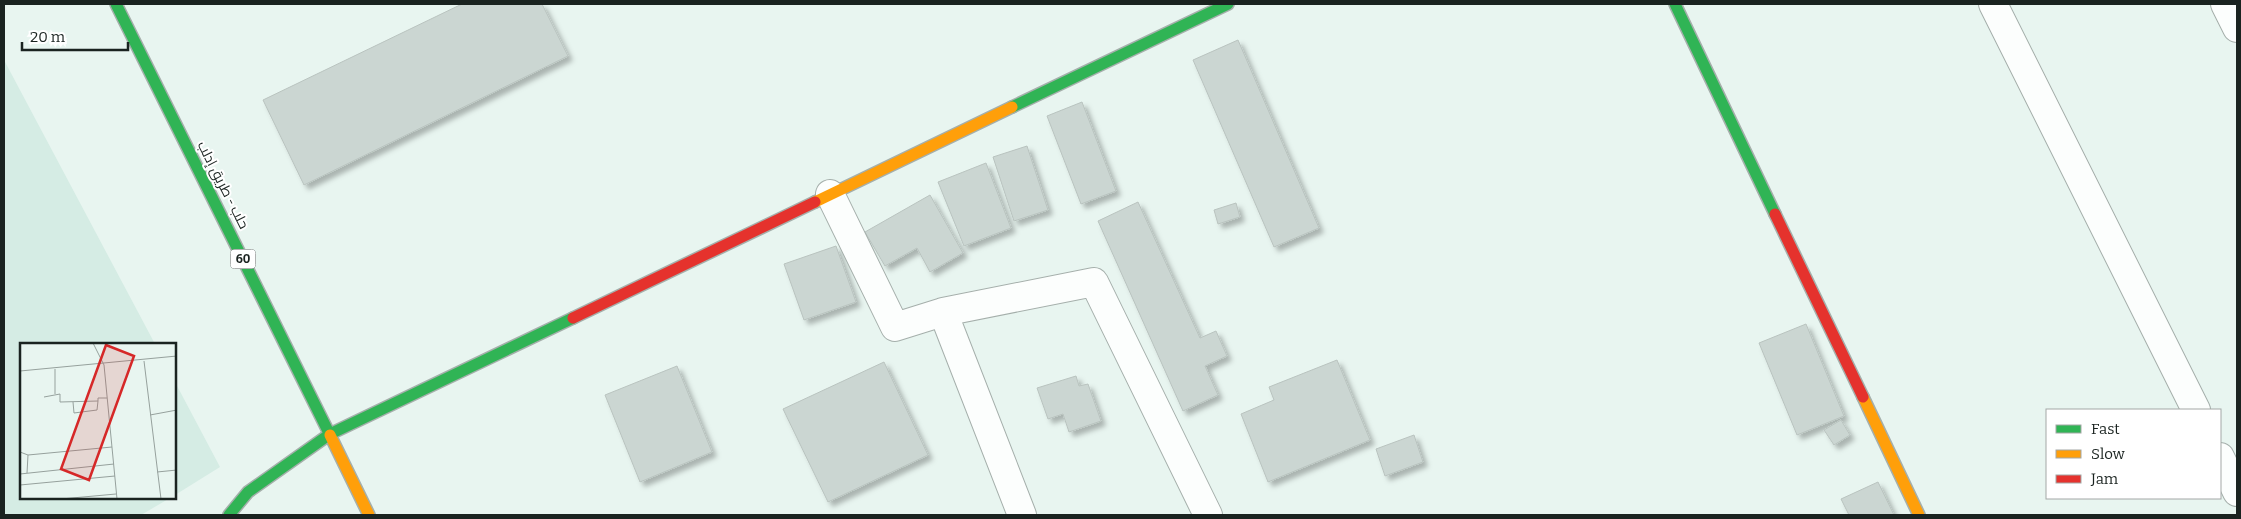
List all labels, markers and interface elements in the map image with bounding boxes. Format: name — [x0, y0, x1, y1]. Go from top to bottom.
scale bar — [22, 20, 129, 52]
text: 20 m — [30, 28, 66, 46]
street label: حلب - طريق إدلب — [194, 138, 252, 232]
road number: 60 — [230, 250, 256, 268]
inset map — [20, 343, 176, 499]
legend — [2046, 409, 2221, 499]
text: Fast — [2091, 420, 2120, 438]
text: Slow — [2091, 445, 2126, 463]
text: Jam — [2090, 470, 2119, 488]

